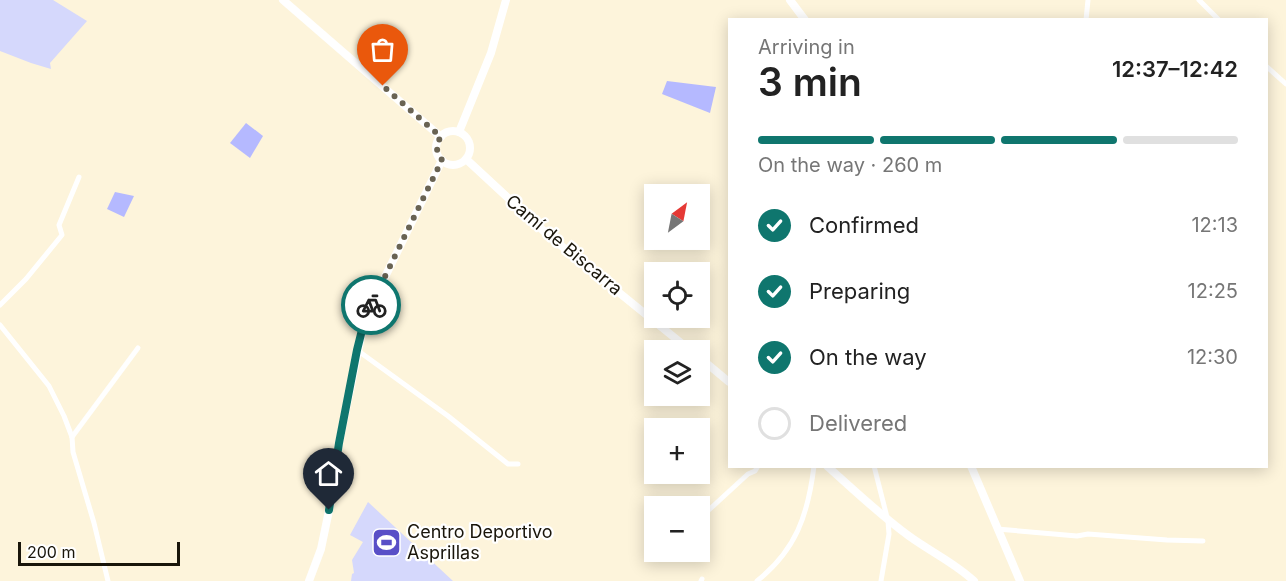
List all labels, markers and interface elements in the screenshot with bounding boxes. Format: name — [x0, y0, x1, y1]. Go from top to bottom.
pin — [357, 24, 408, 86]
icon: bag — [366, 33, 399, 66]
text: Arriving in — [758, 35, 855, 59]
text: 12:37–12:42 — [1112, 56, 1238, 82]
text: 3 min — [758, 58, 862, 105]
text: On the way · 260 m — [758, 153, 942, 177]
north arrow — [644, 184, 710, 250]
map controls — [644, 184, 710, 562]
street label: Camí de Biscarra — [502, 190, 627, 299]
icon: check — [758, 209, 791, 242]
text: Confirmed — [809, 212, 919, 238]
text: 12:13 — [1191, 213, 1238, 237]
button: locate — [644, 262, 710, 328]
courier — [341, 275, 401, 335]
icon: check — [758, 275, 791, 308]
text: Preparing — [809, 278, 910, 304]
text: 12:25 — [1188, 279, 1238, 303]
icon: bike — [355, 289, 388, 322]
button: layers — [644, 340, 710, 406]
icon: check — [758, 341, 791, 374]
text: On the way — [809, 344, 927, 370]
text: 12:30 — [1187, 345, 1238, 369]
text: Delivered — [809, 410, 907, 436]
button: + — [644, 418, 710, 484]
pin — [303, 448, 354, 510]
icon: home — [312, 457, 345, 490]
button: − — [644, 496, 710, 562]
place label: Centro Deportivo Asprillas — [407, 521, 553, 563]
sports icon: Centro Deportivo Asprillas — [370, 526, 402, 558]
scale bar — [18, 539, 180, 566]
text: 200 m — [27, 542, 75, 562]

